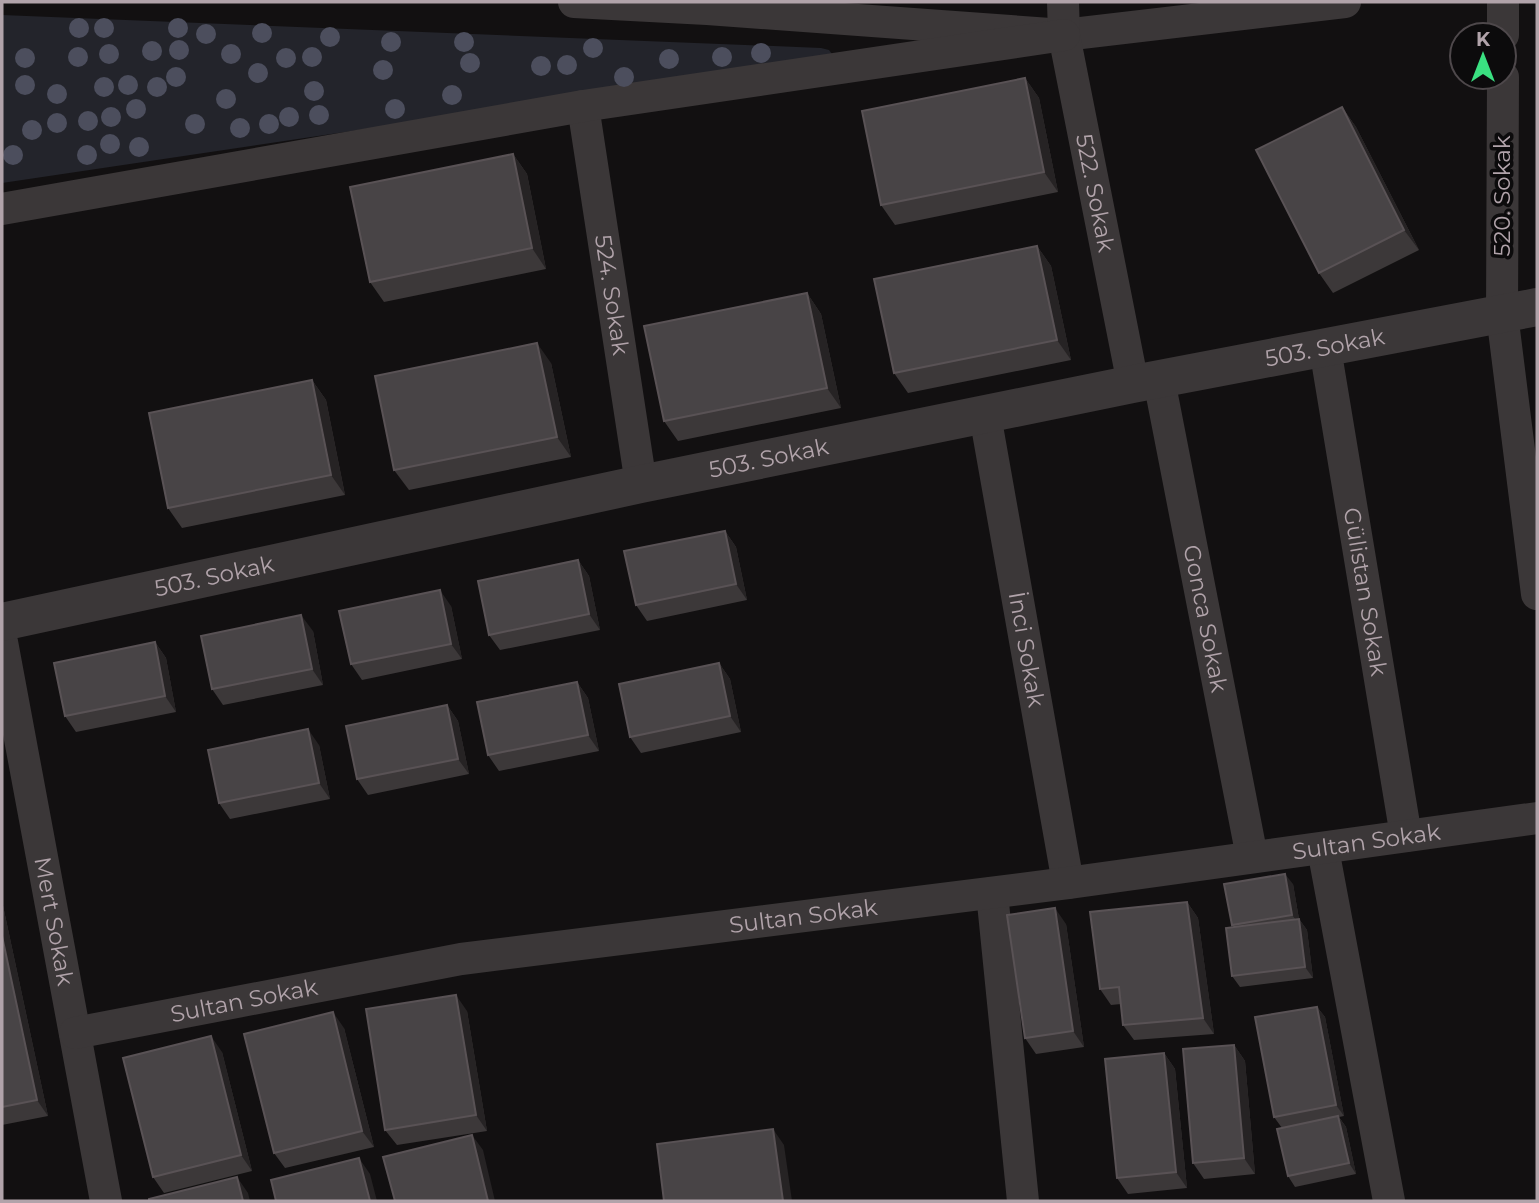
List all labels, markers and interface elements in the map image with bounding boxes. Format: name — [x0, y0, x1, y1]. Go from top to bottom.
north arrow — [1448, 21, 1518, 91]
text: K — [1476, 28, 1491, 51]
street label: 522. Sokak — [1070, 132, 1121, 255]
street label: 520. Sokak — [1488, 135, 1516, 257]
street label: 524. Sokak — [589, 233, 635, 357]
street label: 503. Sokak — [1263, 322, 1387, 373]
street label: 503. Sokak — [706, 432, 831, 484]
street label: Gülistan Sokak — [1338, 505, 1393, 678]
street label: Gonca Sokak — [1177, 542, 1234, 695]
street label: 503. Sokak — [152, 550, 277, 603]
street label: İnci Sokak — [1003, 589, 1051, 710]
street label: Sultan Sokak — [1291, 818, 1442, 866]
street label: Mert Sokak — [28, 855, 80, 988]
street label: Sultan Sokak — [728, 893, 879, 939]
street label: Sultan Sokak — [168, 973, 320, 1028]

